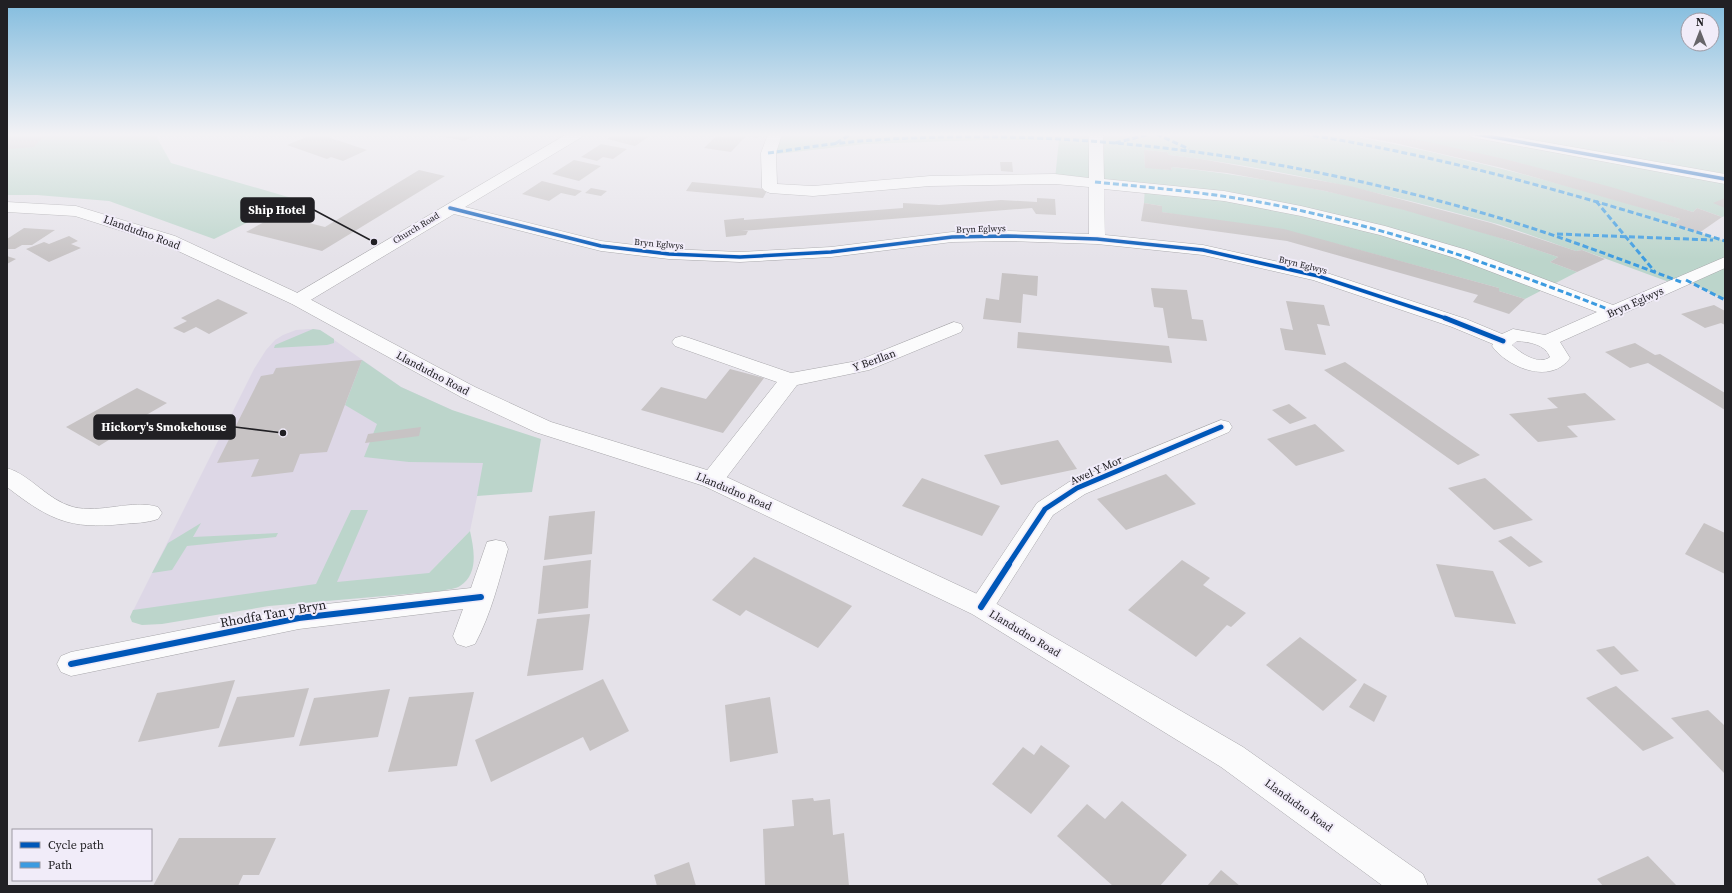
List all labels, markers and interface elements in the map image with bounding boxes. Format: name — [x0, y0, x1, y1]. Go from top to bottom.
north arrow — [1680, 12, 1720, 52]
text: N — [1696, 15, 1704, 30]
callout: Ship Hotel — [241, 198, 314, 222]
text: Ship Hotel — [248, 202, 306, 218]
street label: Church Road — [391, 209, 441, 247]
street label: Llandudno Road — [101, 212, 183, 254]
street label: Bryn Eglwys — [956, 222, 1006, 236]
street label: Bryn Eglwys — [634, 236, 684, 252]
street label: Bryn Eglwys — [1277, 253, 1329, 277]
street label: Bryn Eglwys — [1604, 283, 1666, 322]
street label: Y Berllan — [850, 346, 898, 375]
street label: Llandudno Road — [394, 348, 473, 399]
callout: Hickory's Smokehouse — [94, 415, 235, 439]
text: Hickory's Smokehouse — [101, 419, 227, 435]
street label: Awel Y Mor — [1068, 452, 1125, 489]
street label: Llandudno Road — [694, 469, 775, 514]
street label: Rhodfa Tan y Bryn — [219, 596, 328, 631]
street label: Llandudno Road — [986, 606, 1064, 661]
street label: Llandudno Road — [1262, 776, 1336, 836]
legend — [12, 829, 152, 881]
text: Cycle path — [48, 837, 104, 853]
text: Path — [48, 857, 72, 873]

